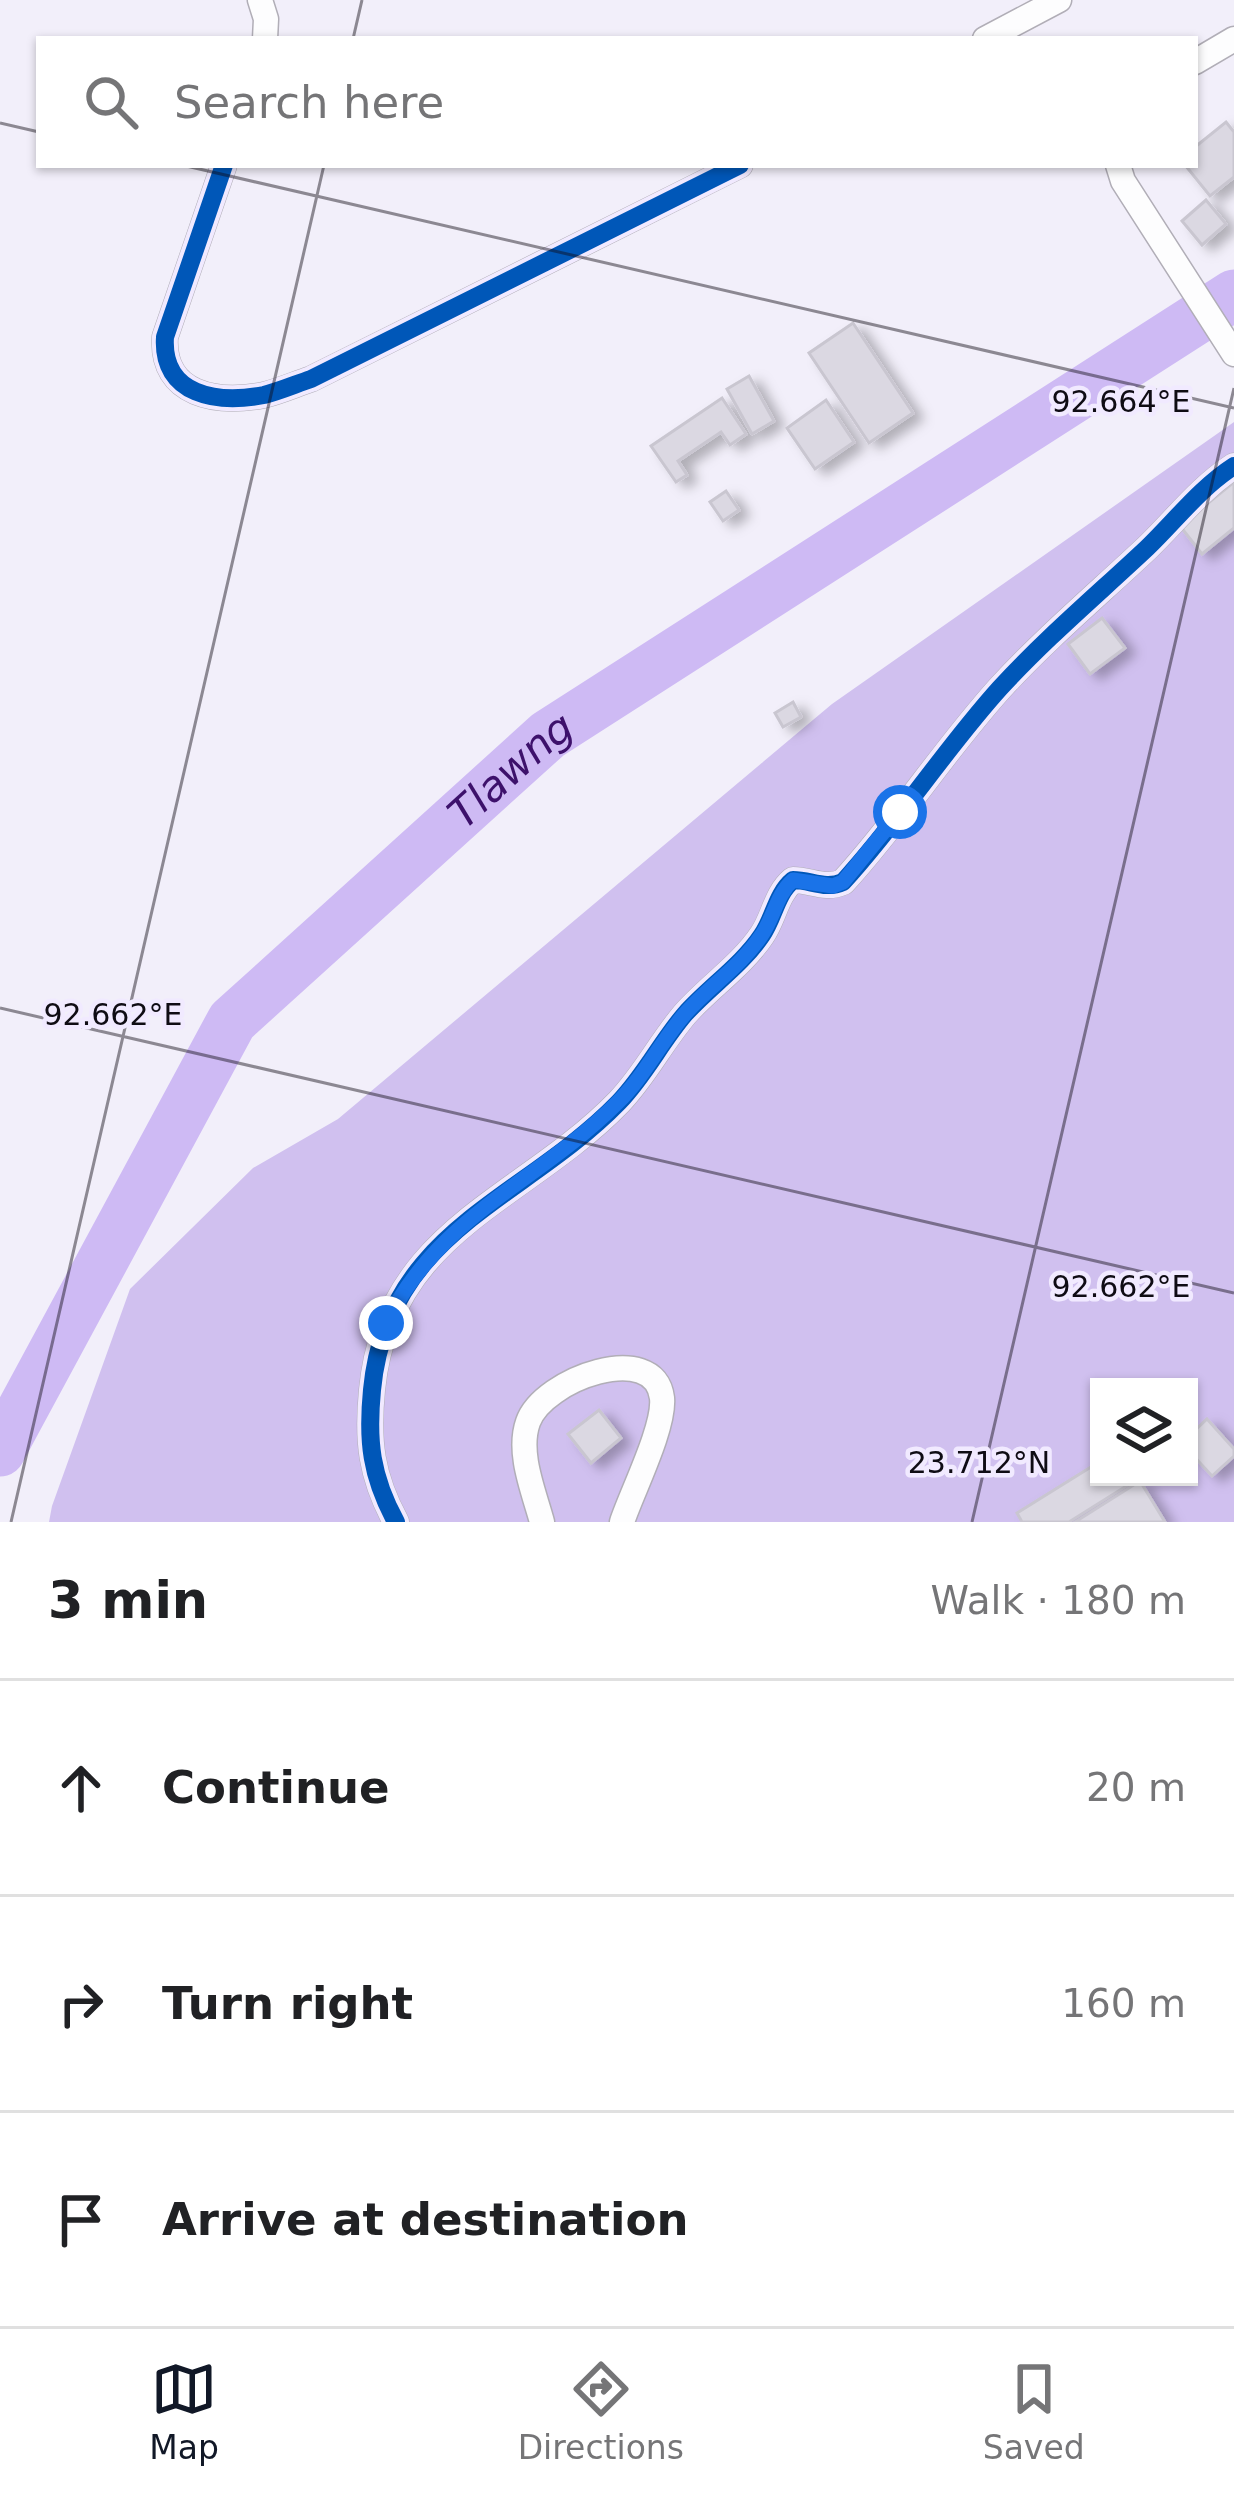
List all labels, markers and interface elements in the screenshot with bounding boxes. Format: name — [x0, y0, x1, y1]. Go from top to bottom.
search box — [36, 36, 1198, 168]
icon: search — [78, 69, 144, 135]
text: Search here — [174, 76, 444, 129]
text: 92.664°E — [1052, 384, 1190, 419]
water label: Tlawng — [438, 702, 582, 838]
route start — [873, 785, 927, 839]
text: 92.662°E — [44, 997, 182, 1032]
text: 92.662°E — [1052, 1269, 1190, 1304]
route end — [359, 1296, 413, 1350]
map controls — [1090, 1378, 1198, 1486]
button: layers — [1090, 1378, 1198, 1486]
text: 23.712°N — [908, 1445, 1050, 1480]
text: 3 min — [48, 1571, 208, 1630]
text: Walk · 180 m — [931, 1578, 1186, 1623]
icon: ahead — [48, 1755, 114, 1821]
text: Continue — [162, 1761, 390, 1814]
text: 20 m — [1086, 1765, 1186, 1810]
icon: right — [48, 1971, 114, 2037]
text: Turn right — [162, 1977, 413, 2030]
text: 160 m — [1061, 1981, 1186, 2026]
icon: arrive — [48, 2187, 114, 2253]
text: Arrive at destination — [162, 2193, 688, 2246]
tab: Map — [149, 2356, 219, 2467]
tab: Directions — [518, 2356, 684, 2467]
tab: Saved — [983, 2356, 1085, 2467]

